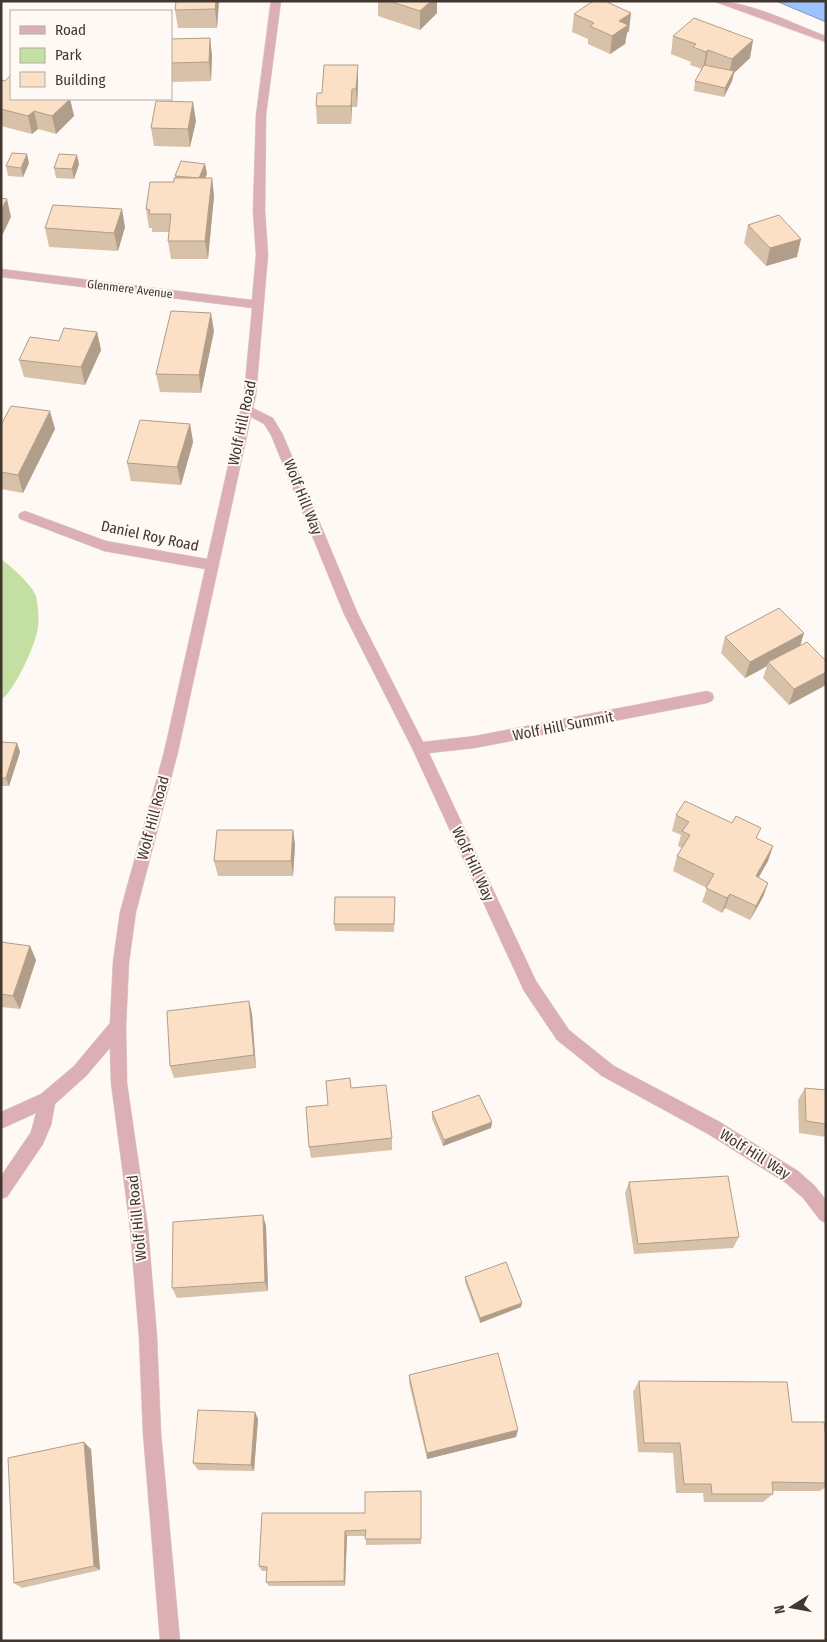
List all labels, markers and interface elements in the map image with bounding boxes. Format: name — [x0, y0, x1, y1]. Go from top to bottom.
legend — [10, 10, 172, 100]
text: Road — [55, 21, 86, 39]
text: Park — [55, 46, 82, 64]
text: Building — [55, 71, 106, 89]
street label: Glenmere Avenue — [86, 277, 174, 301]
street label: Wolf Hill Road — [224, 379, 260, 467]
street label: Wolf Hill Way — [280, 457, 326, 538]
street label: Daniel Roy Road — [99, 517, 201, 555]
street label: Wolf Hill Summit — [511, 707, 615, 745]
street label: Wolf Hill Road — [133, 774, 173, 862]
street label: Wolf Hill Way — [448, 824, 498, 904]
street label: Wolf Hill Way — [716, 1125, 794, 1183]
street label: Wolf Hill Road — [124, 1174, 150, 1262]
north arrow — [767, 1582, 817, 1632]
text: N — [771, 1604, 789, 1615]

